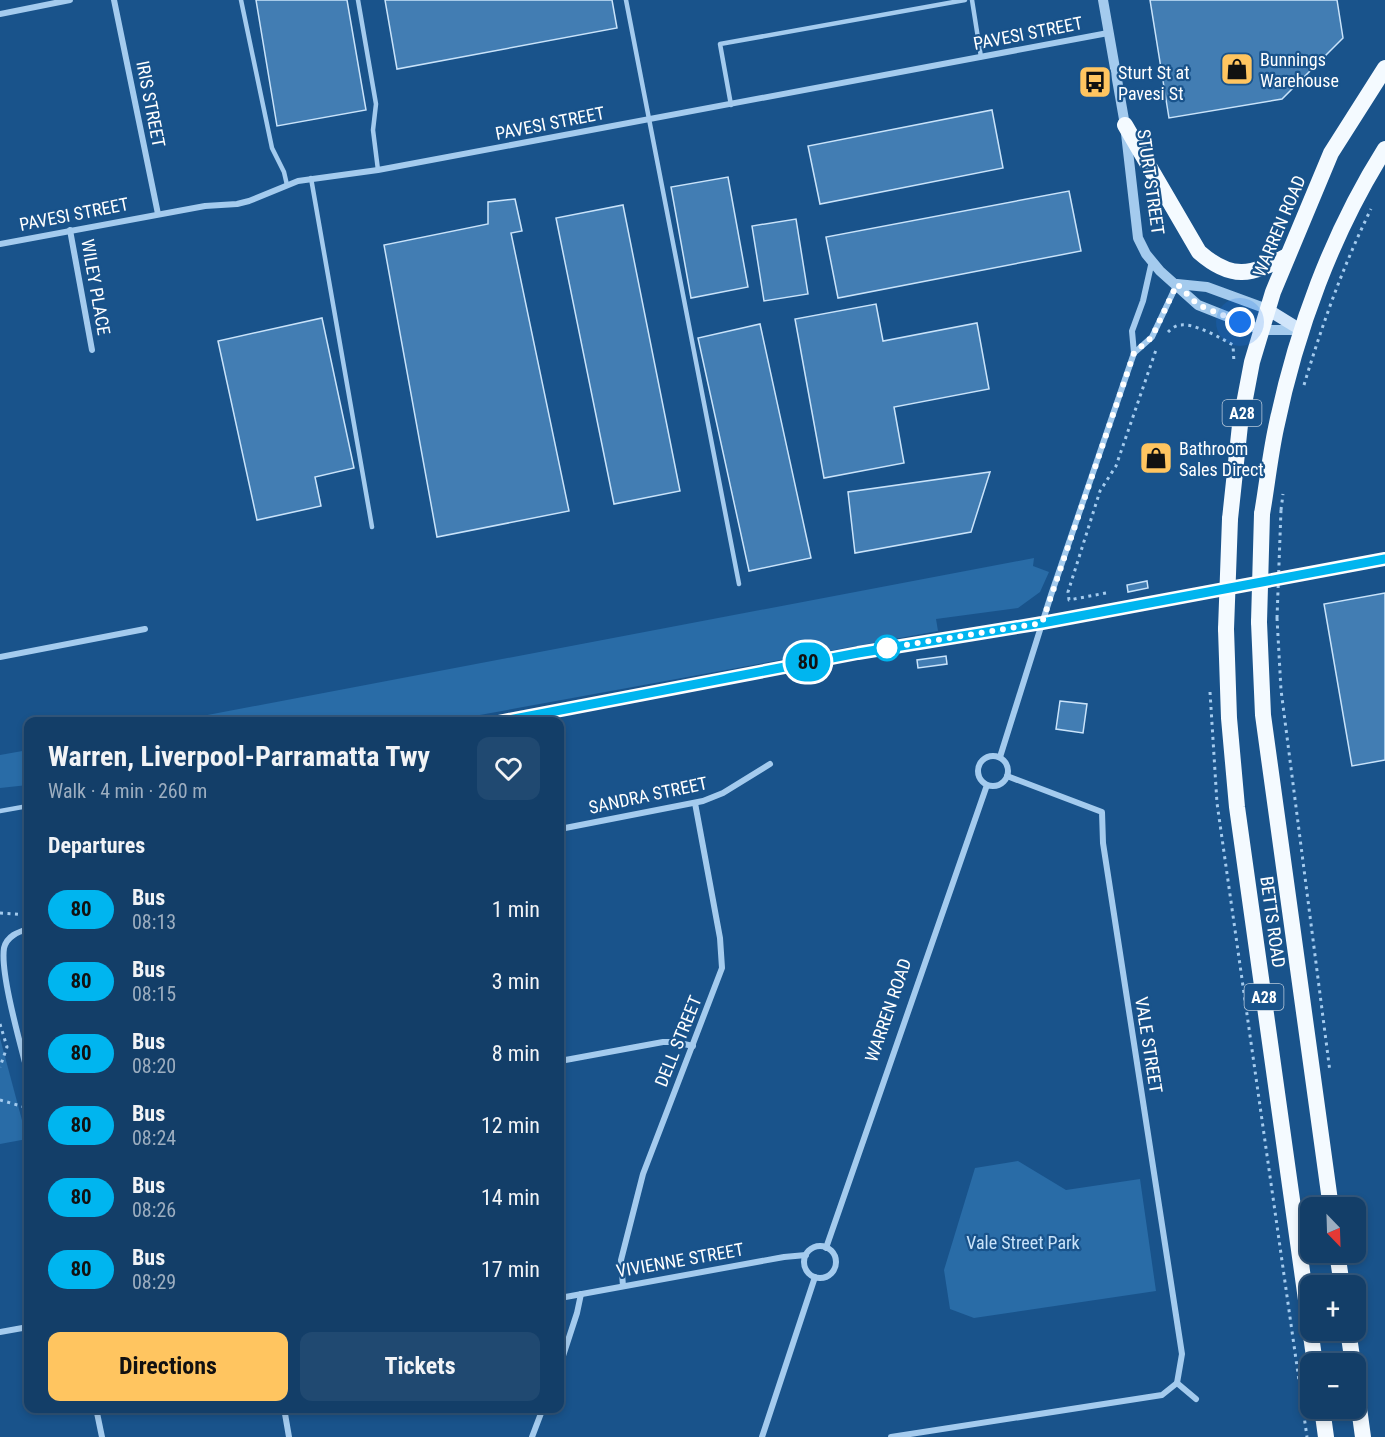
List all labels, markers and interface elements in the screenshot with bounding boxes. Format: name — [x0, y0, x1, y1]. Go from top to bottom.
street label: PAVESI STREET — [971, 12, 1085, 54]
place label: Bunnings Warehouse — [1260, 49, 1339, 91]
shop icon: Bunnings Warehouse — [1219, 51, 1255, 87]
street label: IRIS STREET — [132, 59, 170, 149]
place label: Sturt St at Pavesi St — [1118, 62, 1189, 104]
bus stop icon: Sturt St at Pavesi St — [1077, 64, 1113, 100]
street label: PAVESI STREET — [493, 102, 607, 144]
street label: STURT STREET — [1133, 128, 1169, 236]
street label: WARREN ROAD — [1248, 172, 1310, 280]
street label: PAVESI STREET — [17, 193, 131, 235]
street label: WILEY PLACE — [77, 237, 115, 337]
your location — [1225, 307, 1255, 337]
road number: A28 — [1222, 400, 1262, 426]
place label: Bathroom Sales Direct — [1179, 438, 1264, 480]
shop icon: Bathroom Sales Direct — [1138, 440, 1174, 476]
unlabelled marker — [874, 635, 900, 661]
line badge: 80 — [781, 642, 835, 682]
text: 80 — [797, 650, 819, 674]
button: heart — [477, 737, 540, 800]
text: Warren, Liverpool-Parramatta Twy — [48, 740, 430, 773]
street label: SANDRA STREET — [587, 772, 709, 818]
text: Walk · 4 min · 260 m — [48, 779, 207, 803]
text: Departures — [48, 833, 145, 858]
street label: BETTS ROAD — [1256, 875, 1290, 969]
text: Bus — [132, 885, 165, 910]
text: 80 — [70, 897, 92, 921]
text: 1 min — [492, 897, 540, 922]
text: 08:13 — [132, 910, 176, 934]
street label: WARREN ROAD — [861, 956, 915, 1064]
text: Bus — [132, 957, 165, 982]
text: 80 — [70, 969, 92, 993]
text: 3 min — [492, 969, 540, 994]
text: 08:15 — [132, 982, 176, 1006]
road number: A28 — [1244, 984, 1284, 1010]
street label: DELL STREET — [650, 992, 706, 1090]
street label: VALE STREET — [1131, 995, 1167, 1095]
text: Bus — [132, 1029, 165, 1054]
text: 80 — [70, 1041, 92, 1065]
text: 8 min — [492, 1041, 540, 1066]
text: 08:20 — [132, 1054, 176, 1078]
text: Bus — [132, 1101, 165, 1126]
text: 80 — [70, 1113, 92, 1137]
text: 12 min — [481, 1113, 540, 1138]
text: 08:24 — [132, 1126, 176, 1150]
text: Bus — [132, 1173, 165, 1198]
text: 80 — [70, 1185, 92, 1209]
text: 14 min — [481, 1185, 540, 1210]
north arrow — [1300, 1197, 1366, 1263]
map controls — [1300, 1197, 1366, 1419]
text: 08:26 — [132, 1198, 176, 1222]
park label: Vale Street Park — [966, 1232, 1080, 1253]
street label: VIVIENNE STREET — [615, 1238, 745, 1282]
text: Bus — [132, 1245, 165, 1270]
text: 80 — [70, 1257, 92, 1281]
text: 17 min — [481, 1257, 540, 1282]
text: 08:29 — [132, 1270, 176, 1294]
button: + — [1300, 1275, 1366, 1341]
button: Directions — [48, 1332, 288, 1401]
button: Tickets — [300, 1332, 540, 1401]
button: − — [1300, 1353, 1366, 1419]

